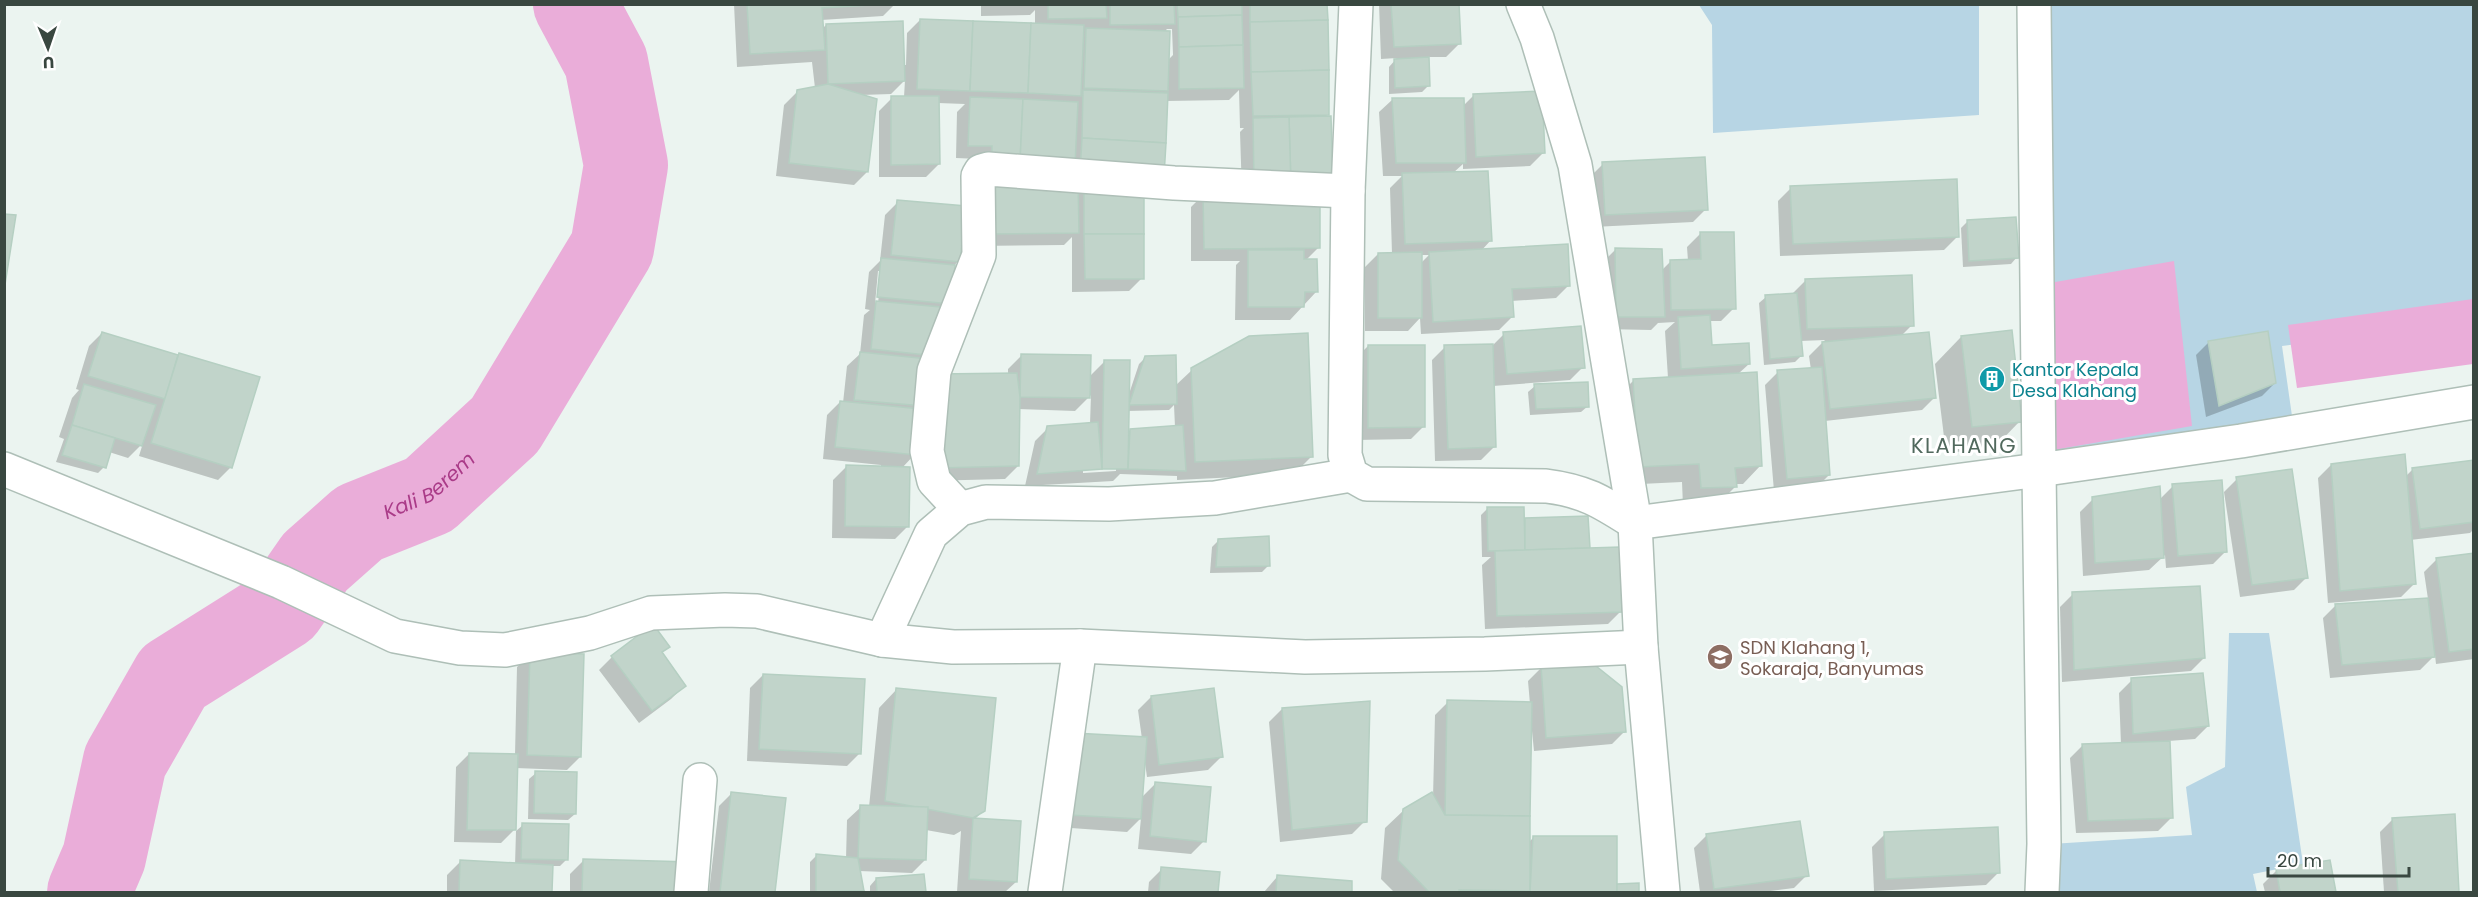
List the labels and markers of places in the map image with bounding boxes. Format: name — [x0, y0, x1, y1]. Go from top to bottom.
place label: Kantor Kepala Desa Klahang — [2012, 357, 2139, 403]
building icon: Kantor Kepala Desa Klahang — [1977, 364, 2007, 394]
place label: SDN Klahang 1, Sokaraja, Banyumas — [1740, 635, 1924, 681]
school or university icon: SDN Klahang 1, Sokaraja, Banyumas — [1705, 642, 1735, 672]

